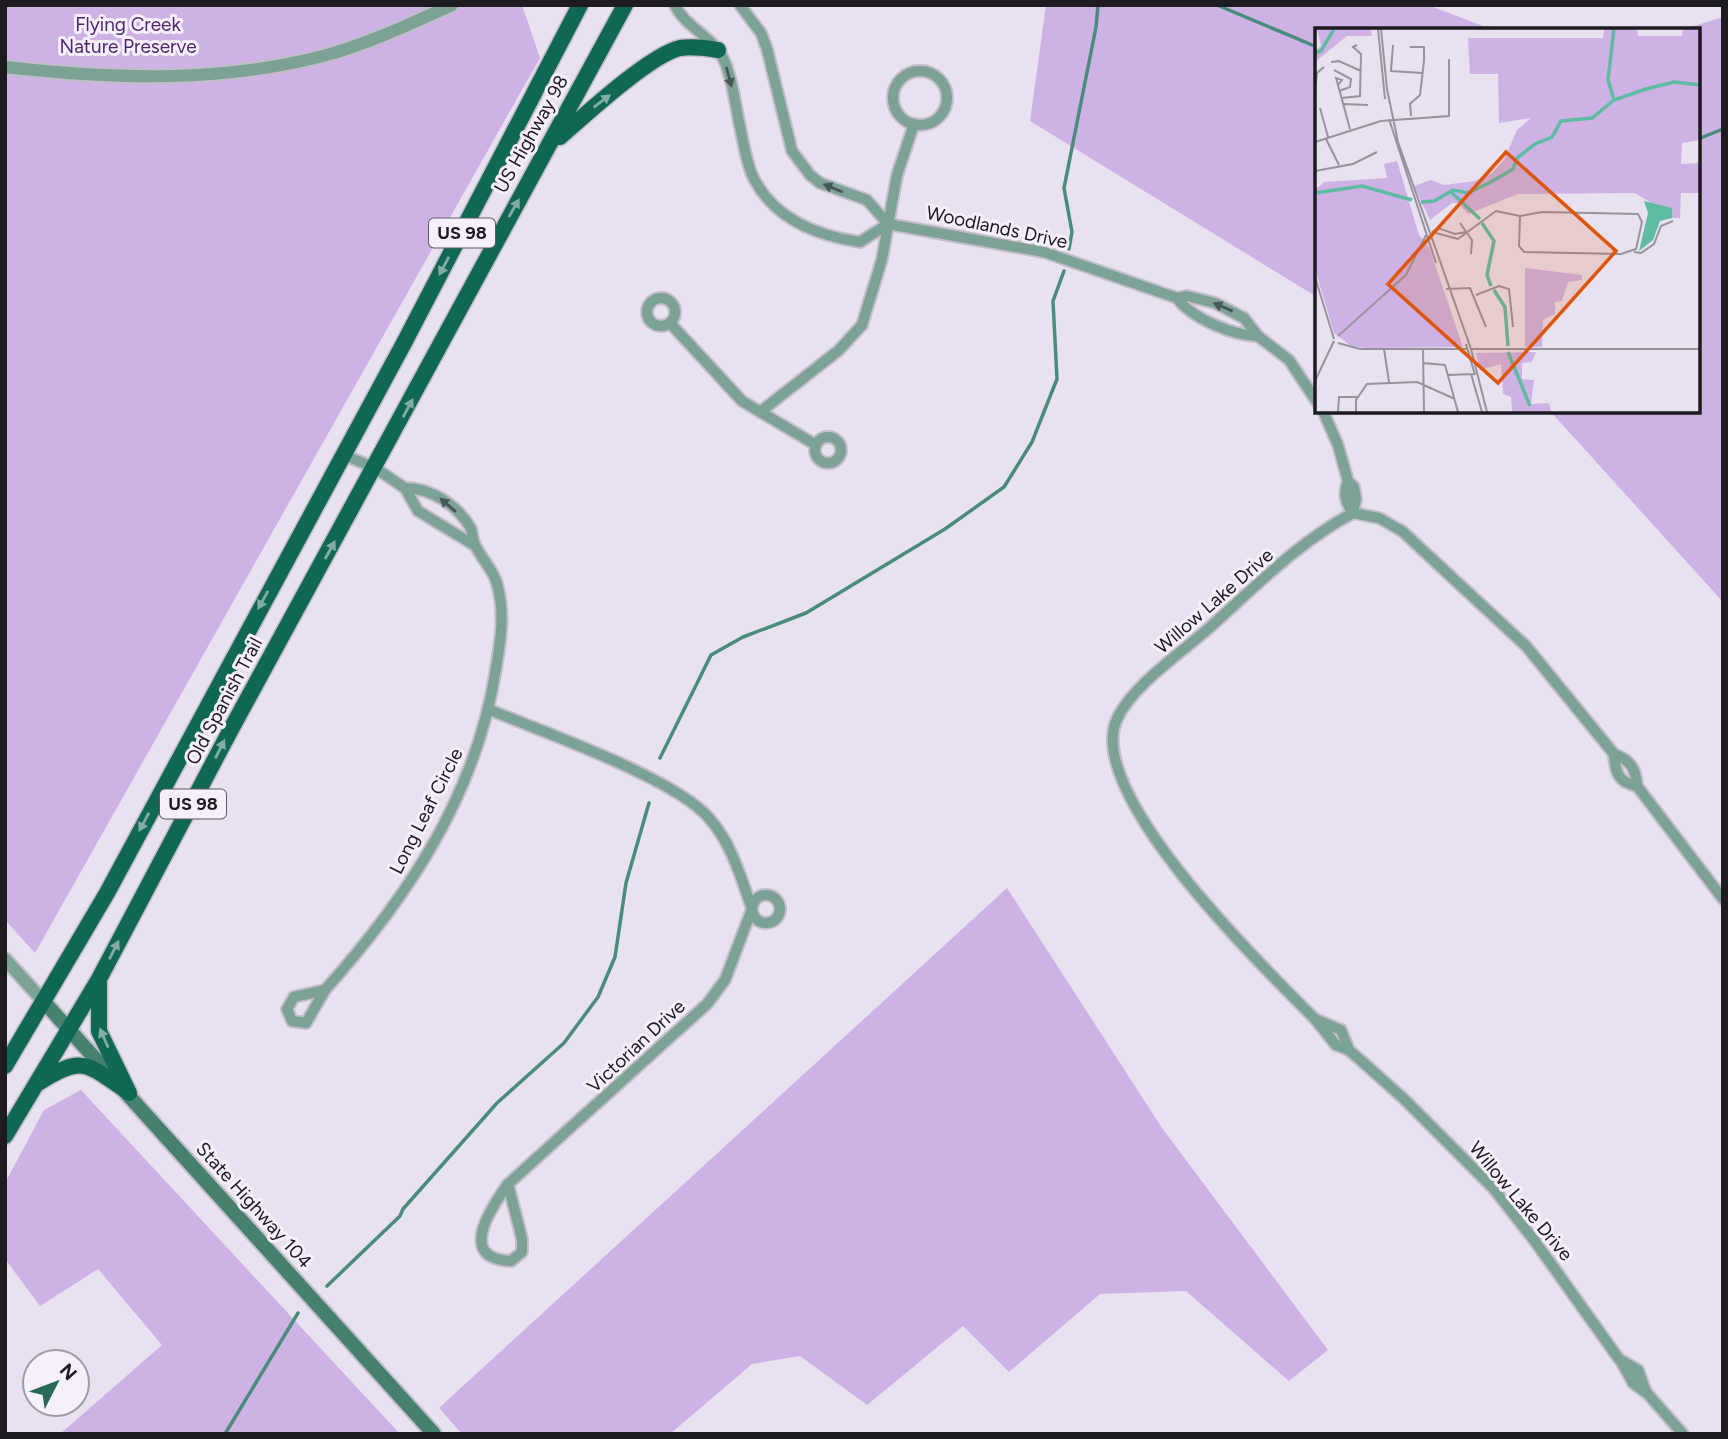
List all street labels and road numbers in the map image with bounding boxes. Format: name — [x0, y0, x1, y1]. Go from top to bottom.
street label: US Highway 98 — [489, 71, 573, 197]
street label: Woodlands Drive — [924, 201, 1070, 253]
road number: US 98 — [429, 218, 495, 247]
street label: Willow Lake Drive — [1150, 543, 1278, 659]
street label: Old Spanish Trail — [181, 633, 267, 769]
street label: Long Leaf Circle — [384, 744, 468, 878]
road number: US 98 — [160, 790, 226, 818]
street label: Victorian Drive — [582, 995, 690, 1097]
street label: State Highway 104 — [191, 1137, 317, 1273]
street label: Willow Lake Drive — [1464, 1137, 1578, 1265]

